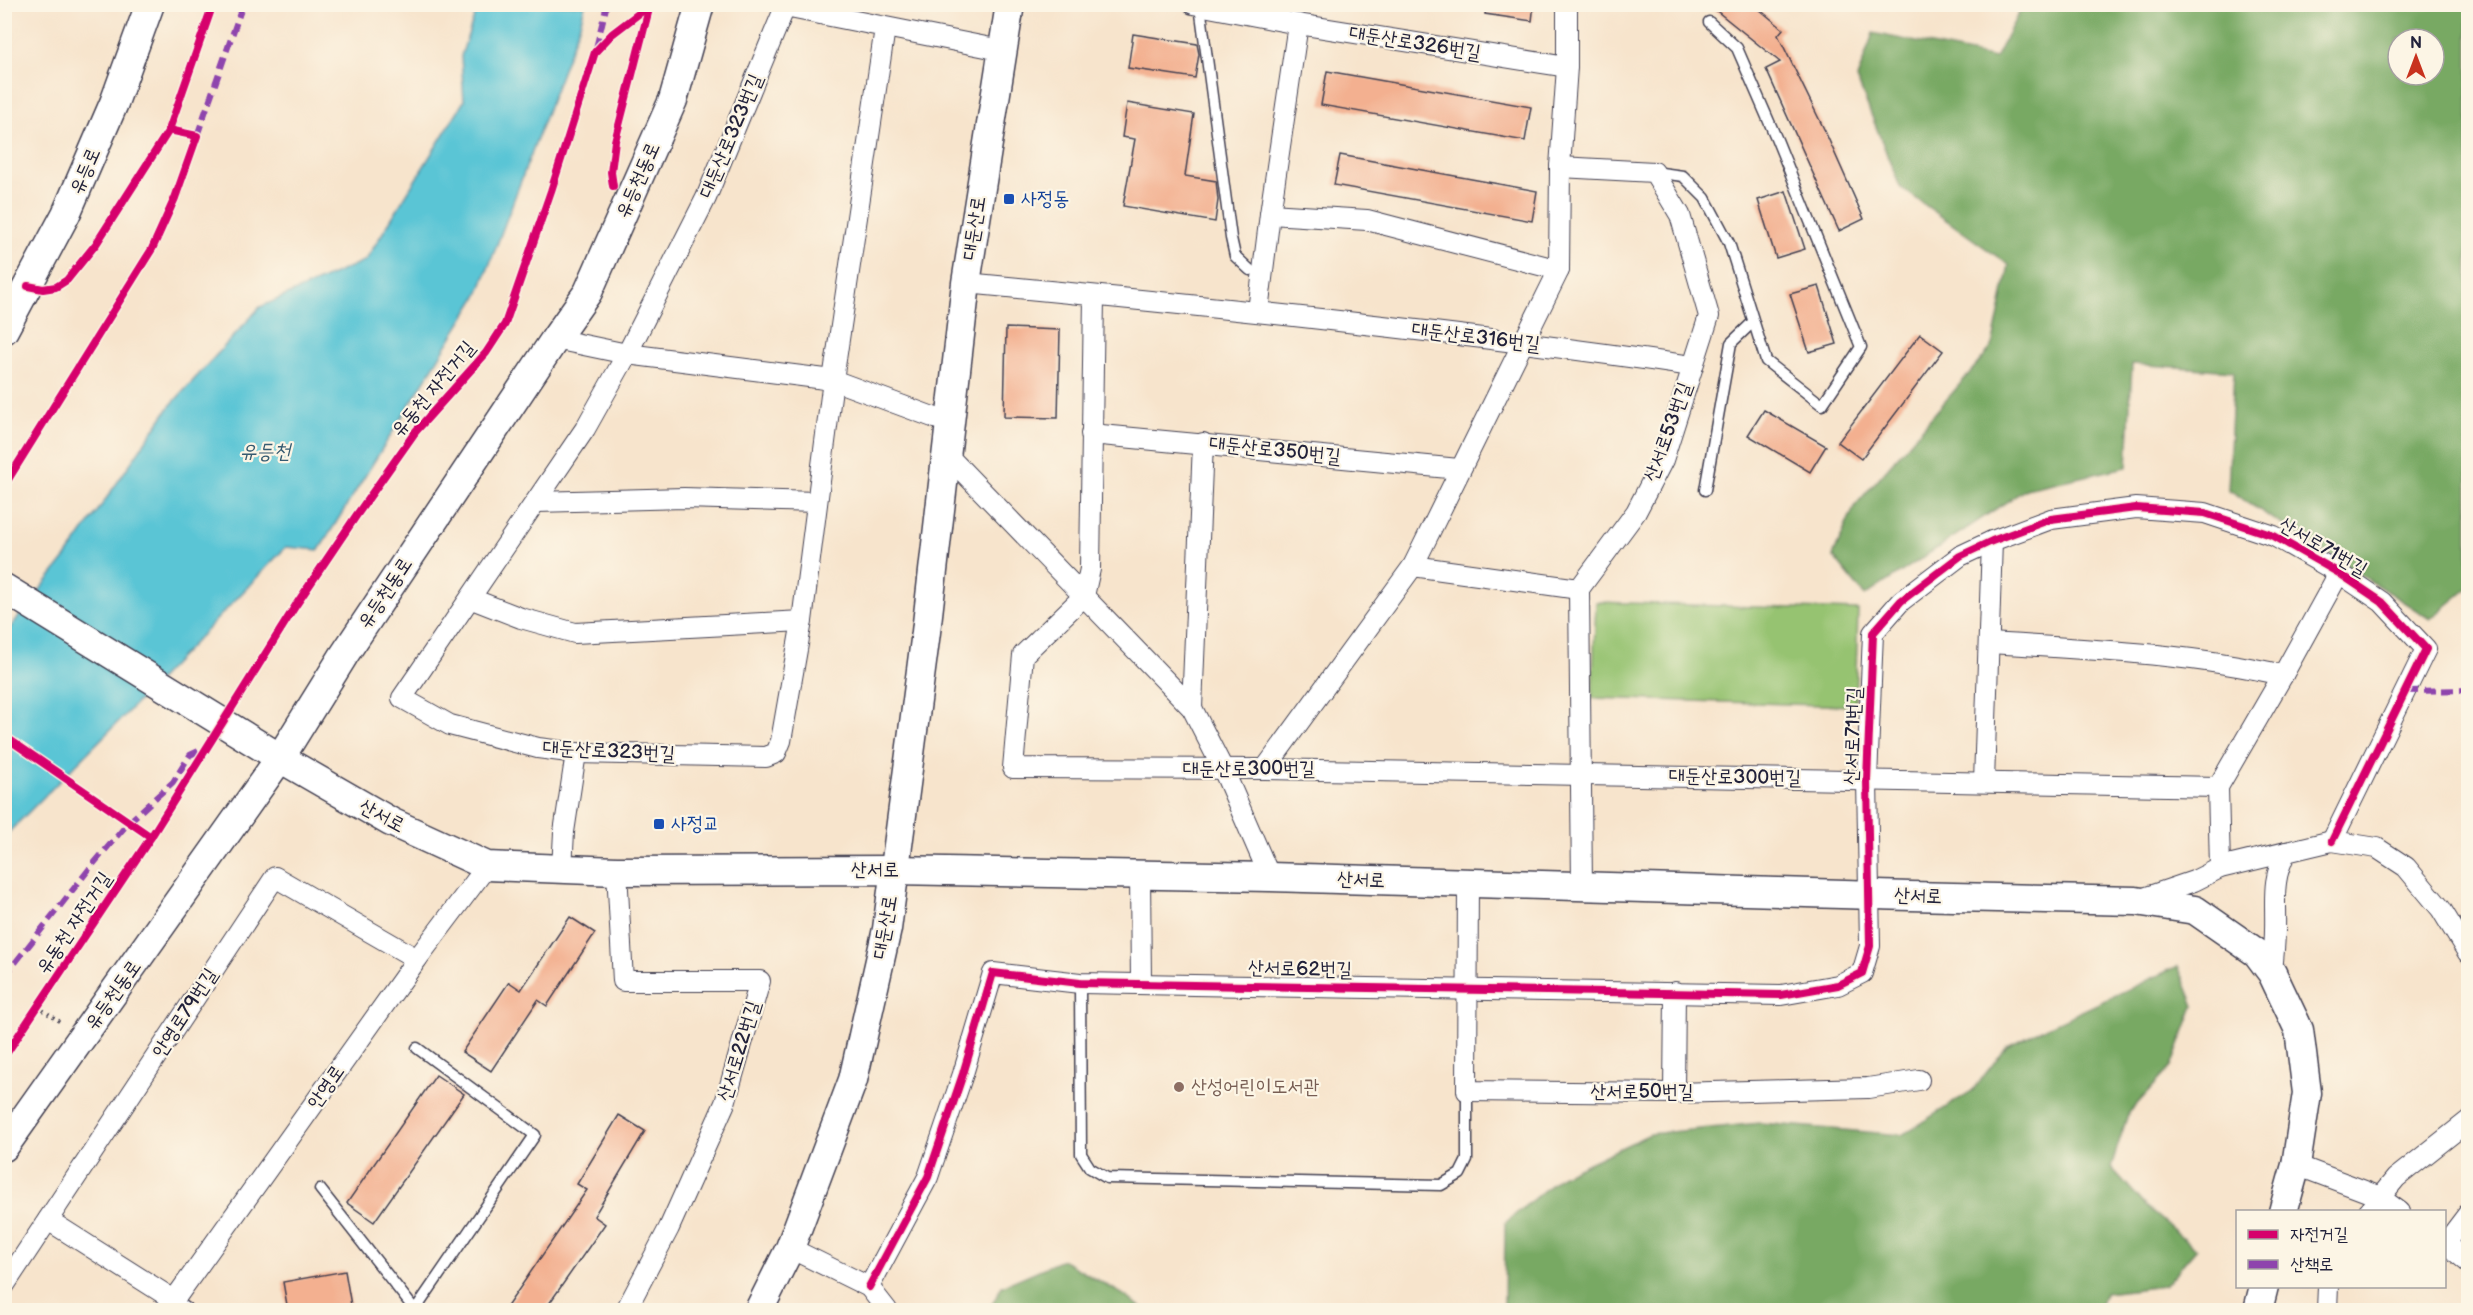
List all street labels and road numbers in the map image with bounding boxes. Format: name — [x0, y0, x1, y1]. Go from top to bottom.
street label: 대둔산로326번길 — [1347, 21, 1483, 65]
street label: 대둔산로323번길 — [694, 70, 768, 202]
street label: 유등천동로 — [611, 138, 665, 222]
street label: 유등로 — [64, 144, 106, 198]
street label: 대둔산로 — [957, 194, 991, 262]
street label: 대둔산로316번길 — [1411, 317, 1541, 357]
street label: 유동천 자전거길 — [386, 336, 480, 442]
street label: 산서로53번길 — [1639, 379, 1697, 485]
street label: 대둔산로350번길 — [1208, 431, 1342, 469]
street label: 산서로71번길 — [2275, 512, 2371, 582]
street label: 유등천동로 — [353, 553, 417, 633]
street label: 산서로71번길 — [1839, 687, 1867, 785]
street label: 대둔산로323번길 — [542, 736, 676, 766]
street label: 대둔산로300번길 — [1183, 757, 1315, 781]
street label: 대둔산로300번길 — [1669, 764, 1801, 790]
street label: 산서로 — [355, 794, 409, 838]
street label: 산서로 — [851, 858, 899, 882]
street label: 유동천 자전거길 — [31, 867, 117, 979]
street label: 산서로 — [1336, 867, 1386, 893]
street label: 산서로 — [1893, 883, 1943, 909]
street label: 대둔산로 — [868, 893, 902, 961]
street label: 유등천동로 — [80, 955, 146, 1035]
street label: 산서로62번길 — [1248, 956, 1352, 982]
street label: 안영로79번길 — [147, 964, 223, 1062]
street label: 산서로22번길 — [712, 998, 766, 1104]
street label: 안영로 — [302, 1060, 350, 1114]
street label: 산서로50번길 — [1590, 1080, 1694, 1104]

